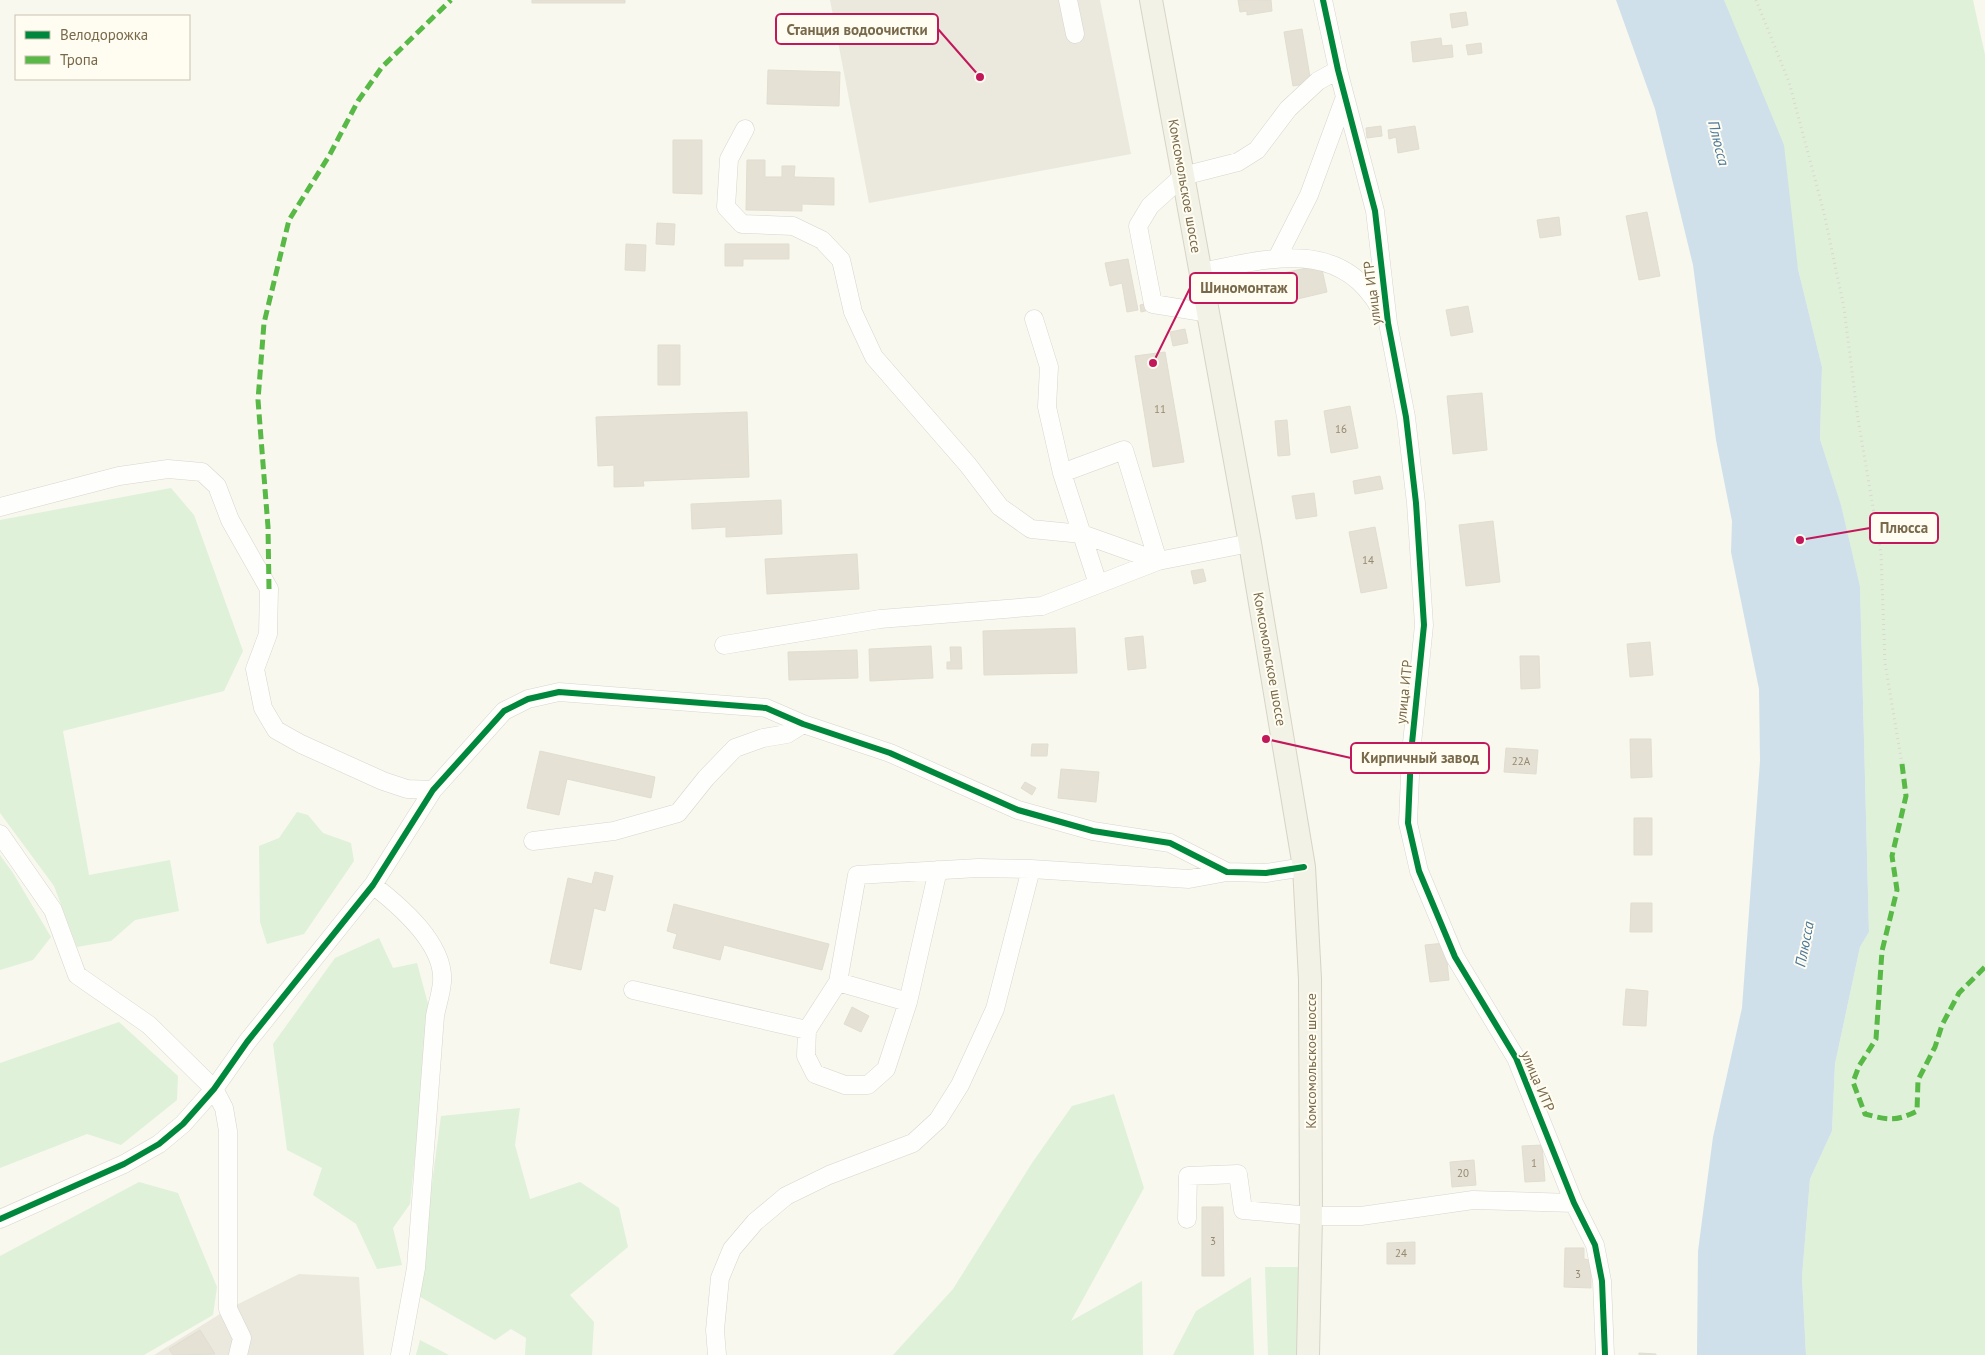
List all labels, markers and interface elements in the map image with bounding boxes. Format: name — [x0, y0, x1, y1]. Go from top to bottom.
callout: Станция водоочистки — [776, 14, 938, 44]
legend — [15, 15, 190, 80]
text: Станция водоочистки — [786, 20, 928, 39]
text: Велодорожка — [60, 25, 148, 44]
text: Тропа — [60, 50, 98, 69]
street label: Комсомольское шоссе — [1164, 118, 1206, 254]
water label: Плюсса — [1704, 118, 1734, 168]
street label: улица ИТР — [1359, 260, 1385, 326]
callout: Шиномонтаж — [1190, 273, 1297, 303]
text: Шиномонтаж — [1200, 278, 1288, 297]
house number: 11 — [1154, 402, 1166, 416]
house number: 16 — [1335, 422, 1347, 436]
callout: Плюсса — [1870, 513, 1938, 543]
text: Плюсса — [1880, 518, 1928, 537]
house number: 14 — [1362, 553, 1374, 567]
street label: Комсомольское шоссе — [1249, 591, 1291, 727]
street label: улица ИТР — [1392, 659, 1416, 725]
callout: Кирпичный завод — [1351, 743, 1489, 773]
text: Кирпичный завод — [1361, 748, 1479, 767]
house number: 22А — [1512, 754, 1531, 768]
water label: Плюсса — [1790, 919, 1818, 968]
street label: Комсомольское шоссе — [1302, 993, 1320, 1129]
street label: улица ИТР — [1517, 1048, 1559, 1114]
house number: 1 — [1531, 1156, 1537, 1170]
house number: 20 — [1457, 1166, 1469, 1180]
house number: 3 — [1210, 1234, 1216, 1248]
house number: 24 — [1395, 1246, 1407, 1260]
house number: 3 — [1575, 1267, 1581, 1281]

